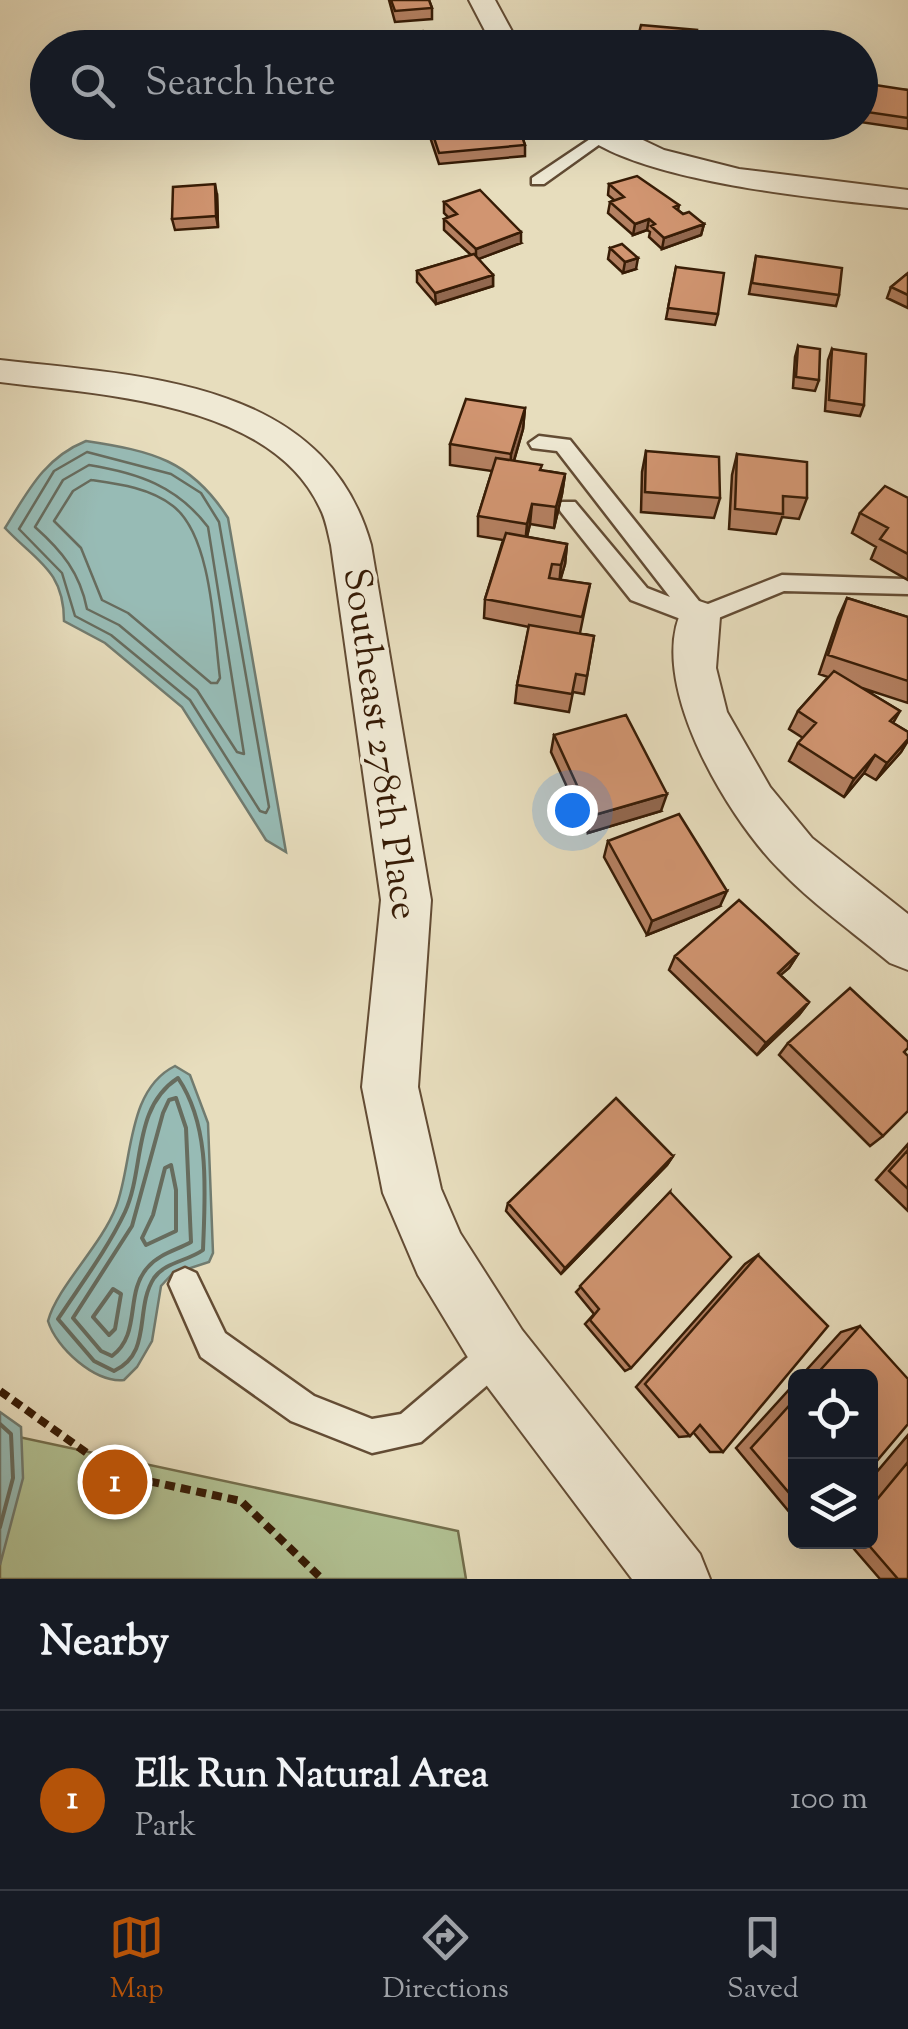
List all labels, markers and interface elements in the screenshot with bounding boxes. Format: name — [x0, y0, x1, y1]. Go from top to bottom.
search box — [30, 30, 878, 140]
icon: search — [65, 58, 120, 113]
text: Search here — [145, 58, 336, 112]
street label: Southeast 278th Place — [327, 565, 429, 923]
your location — [547, 785, 598, 836]
map controls — [788, 1369, 878, 1549]
button: locate — [788, 1369, 878, 1459]
pin: 1 — [82, 1444, 148, 1520]
button: layers — [788, 1459, 878, 1549]
text: Nearby — [40, 1614, 169, 1674]
text: Elk Run Natural Area — [135, 1750, 489, 1804]
text: 1 — [67, 1777, 78, 1823]
text: 100 m — [790, 1777, 868, 1823]
text: Park — [135, 1804, 196, 1850]
tab: Map — [109, 1910, 164, 2010]
tab: Directions — [382, 1910, 509, 2010]
tab: Saved — [727, 1910, 799, 2010]

